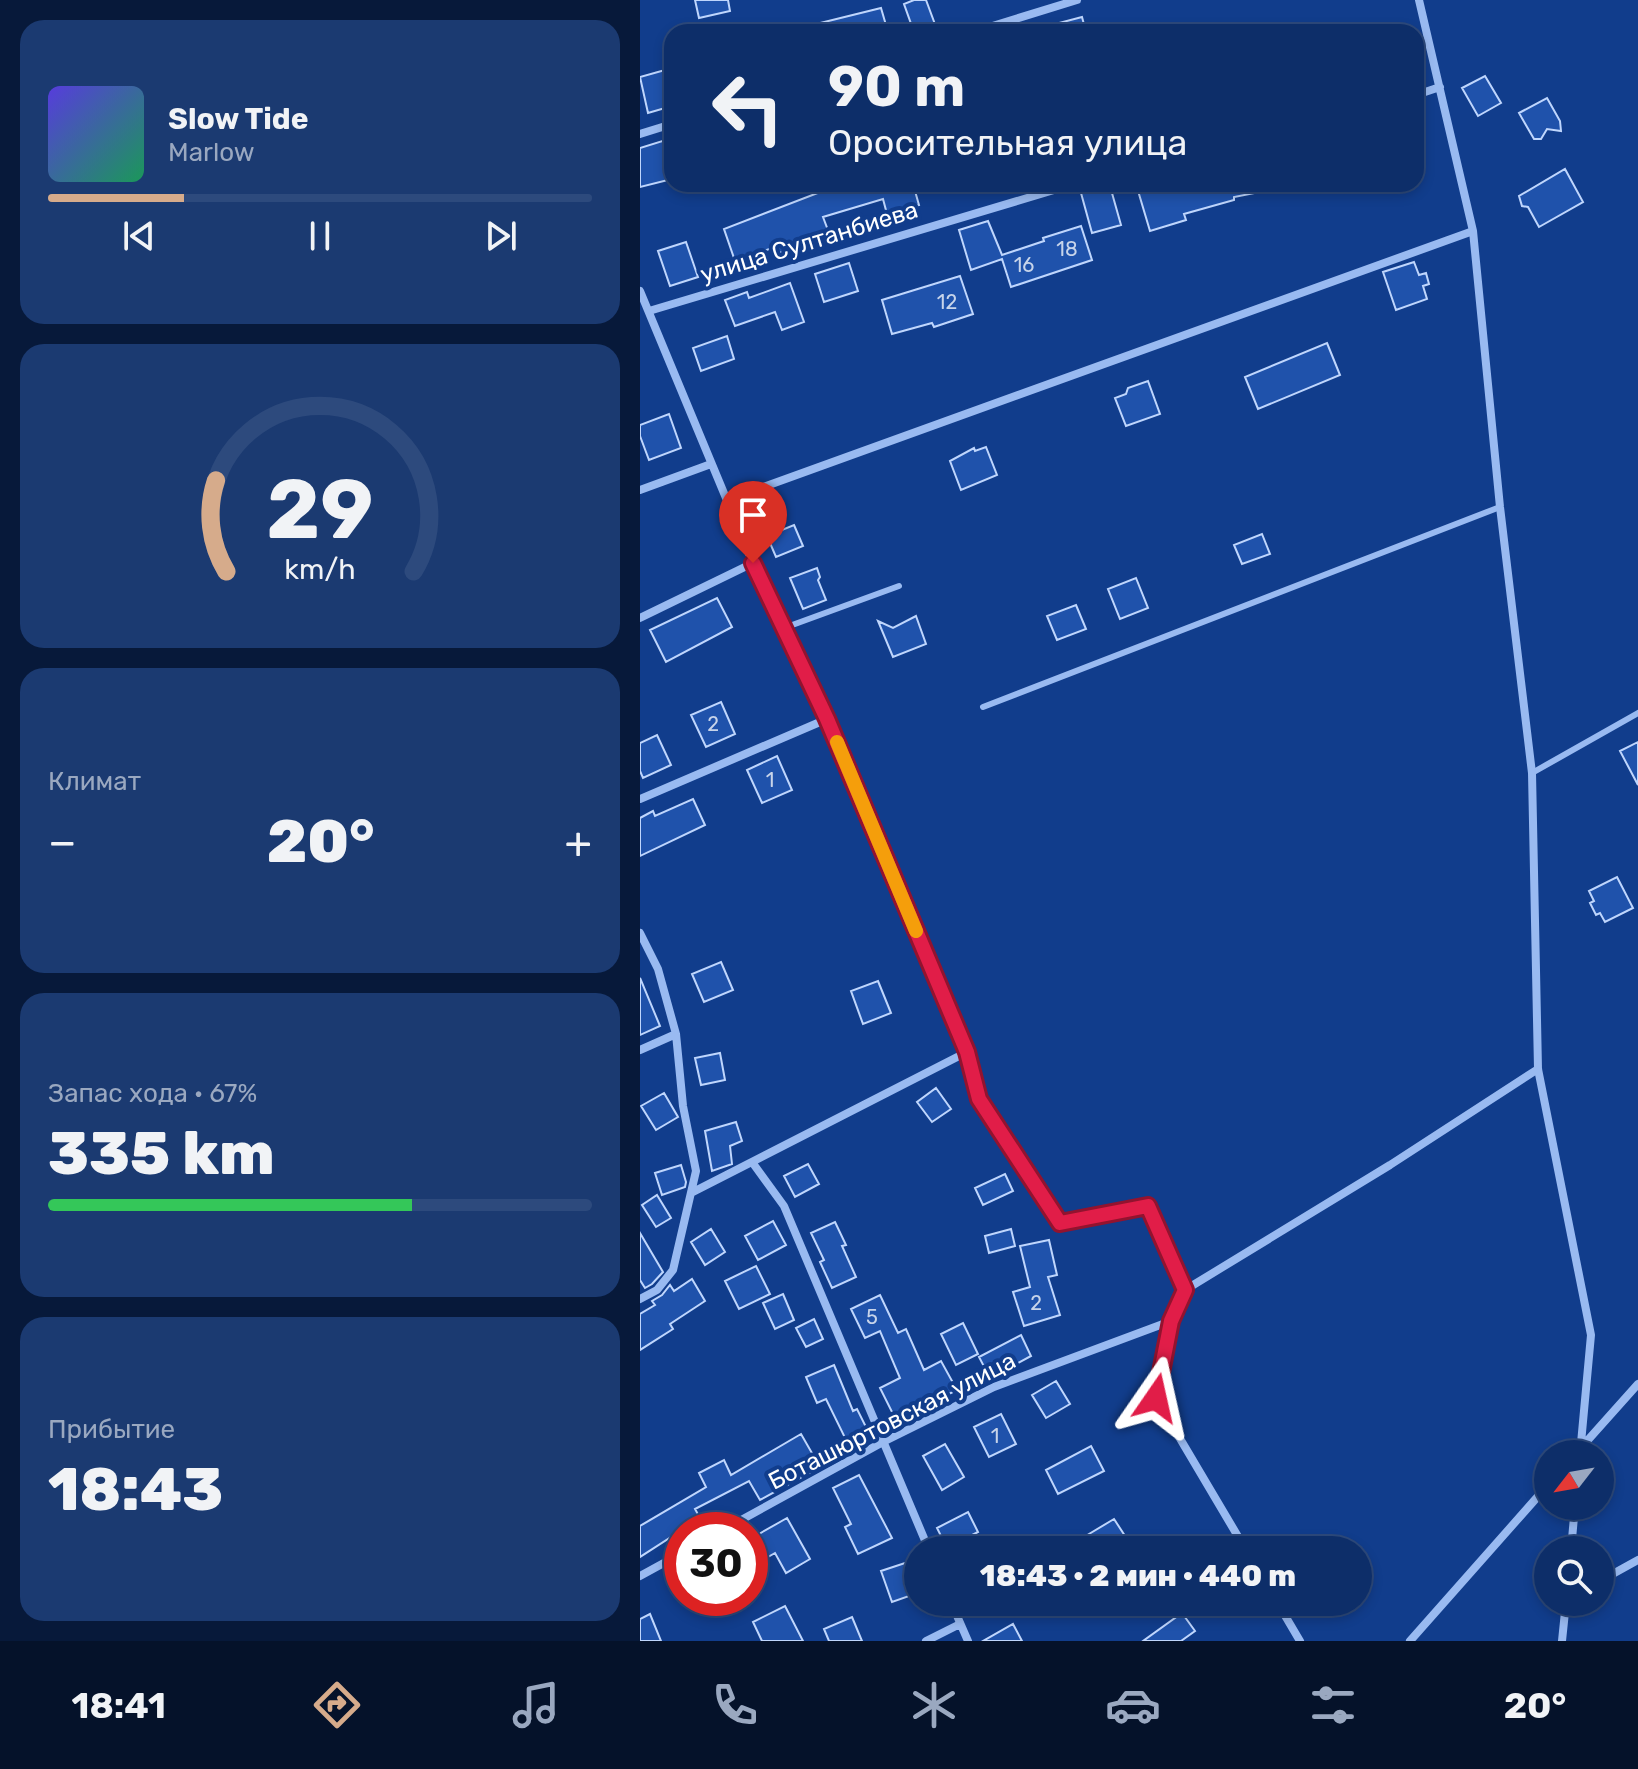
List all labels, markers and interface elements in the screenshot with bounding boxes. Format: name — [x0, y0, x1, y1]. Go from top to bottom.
text: 90 m — [828, 54, 965, 120]
icon: left — [696, 56, 800, 160]
text: Slow Tide — [168, 101, 308, 137]
text: Оросительная улица — [828, 121, 1187, 164]
text: Marlow — [168, 137, 255, 168]
street label: улица Султанбиева — [697, 196, 921, 288]
icon: previous — [117, 214, 161, 258]
icon: pause — [298, 214, 342, 258]
icon: next — [479, 214, 523, 258]
house number: 18 — [1056, 237, 1078, 261]
house number: 16 — [1014, 253, 1034, 277]
house number: 12 — [937, 290, 957, 314]
text: 29 — [266, 460, 374, 559]
pin — [719, 481, 787, 563]
icon: arrive — [731, 493, 775, 537]
text: km/h — [284, 552, 356, 586]
house number: 2 — [707, 712, 719, 736]
text: Климат — [48, 766, 141, 797]
house number: 1 — [766, 768, 774, 792]
text: 20° — [267, 806, 374, 877]
text: − — [48, 816, 77, 868]
text: + — [565, 816, 592, 868]
text: Запас хода · 67% — [48, 1078, 257, 1109]
text: 335 km — [48, 1118, 275, 1189]
house number: 2 — [1030, 1291, 1042, 1315]
house number: 5 — [866, 1305, 878, 1329]
street label: Боташюртовская улица — [764, 1346, 1020, 1496]
position arrow — [1114, 1356, 1198, 1440]
text: Прибытие — [48, 1414, 175, 1445]
house number: 1 — [991, 1424, 999, 1448]
north arrow — [1534, 1440, 1614, 1520]
map controls — [1534, 1440, 1614, 1616]
text: 18:43 — [48, 1454, 223, 1525]
speed limit sign: 30 — [664, 1512, 768, 1616]
button: search — [1534, 1536, 1614, 1616]
text: 18:43 · 2 мин · 440 m — [980, 1558, 1296, 1594]
icon: directions — [309, 1677, 365, 1733]
icon: music — [508, 1677, 564, 1733]
icon: phone — [707, 1677, 763, 1733]
icon: climate — [906, 1677, 962, 1733]
icon: car — [1105, 1677, 1161, 1733]
icon: filters — [1305, 1677, 1361, 1733]
text: 18:41 — [72, 1684, 166, 1727]
text: 20° — [1504, 1684, 1566, 1727]

